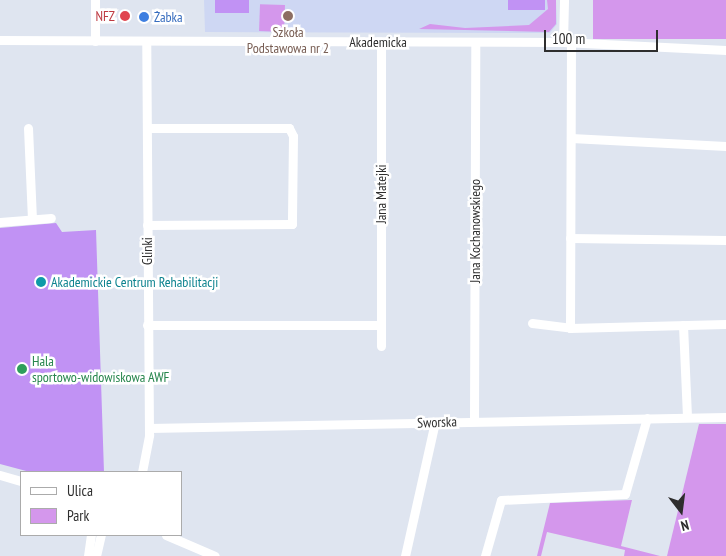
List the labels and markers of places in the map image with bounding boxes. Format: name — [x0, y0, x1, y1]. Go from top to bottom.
place label: NFZ — [96, 8, 115, 24]
place label: Żabka — [154, 9, 183, 25]
marker: NFZ — [119, 10, 131, 22]
marker: Szkoła Podstawowa nr 2 — [282, 10, 294, 22]
marker: Żabka — [138, 11, 150, 23]
place label: Szkoła Podstawowa nr 2 — [247, 24, 329, 56]
place label: Akademickie Centrum Rehabilitacji — [51, 274, 218, 290]
marker: Akademickie Centrum Rehabilitacji — [35, 276, 47, 288]
place label: Hala sportowo-widowiskowa AWF — [32, 353, 170, 386]
marker: Hala sportowo-widowiskowa AWF — [16, 363, 28, 375]

